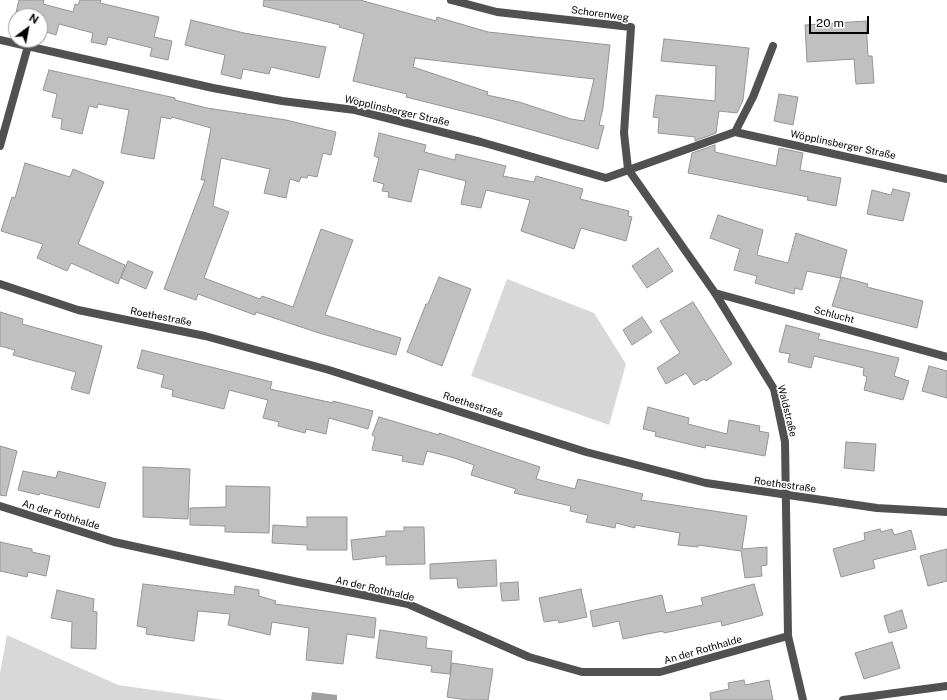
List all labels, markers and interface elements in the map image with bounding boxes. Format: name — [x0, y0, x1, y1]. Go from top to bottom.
street label: Schorenweg — [570, 4, 630, 24]
north arrow — [8, 8, 48, 48]
scale bar — [811, 8, 871, 34]
text: N — [27, 11, 41, 26]
text: 20 m — [816, 16, 844, 30]
street label: Wöpplinsberger Straße — [343, 93, 451, 129]
street label: Wöpplinsberger Straße — [789, 128, 897, 162]
street label: Schlucht — [812, 304, 856, 326]
street label: Roethestraße — [129, 305, 193, 329]
street label: Waldstraße — [775, 384, 799, 438]
street label: Roethestraße — [441, 390, 505, 420]
street label: Roethestraße — [753, 475, 817, 495]
street label: An der Rothhalde — [21, 497, 101, 533]
street label: An der Rothhalde — [334, 574, 416, 604]
street label: An der Rothhalde — [663, 633, 743, 667]

